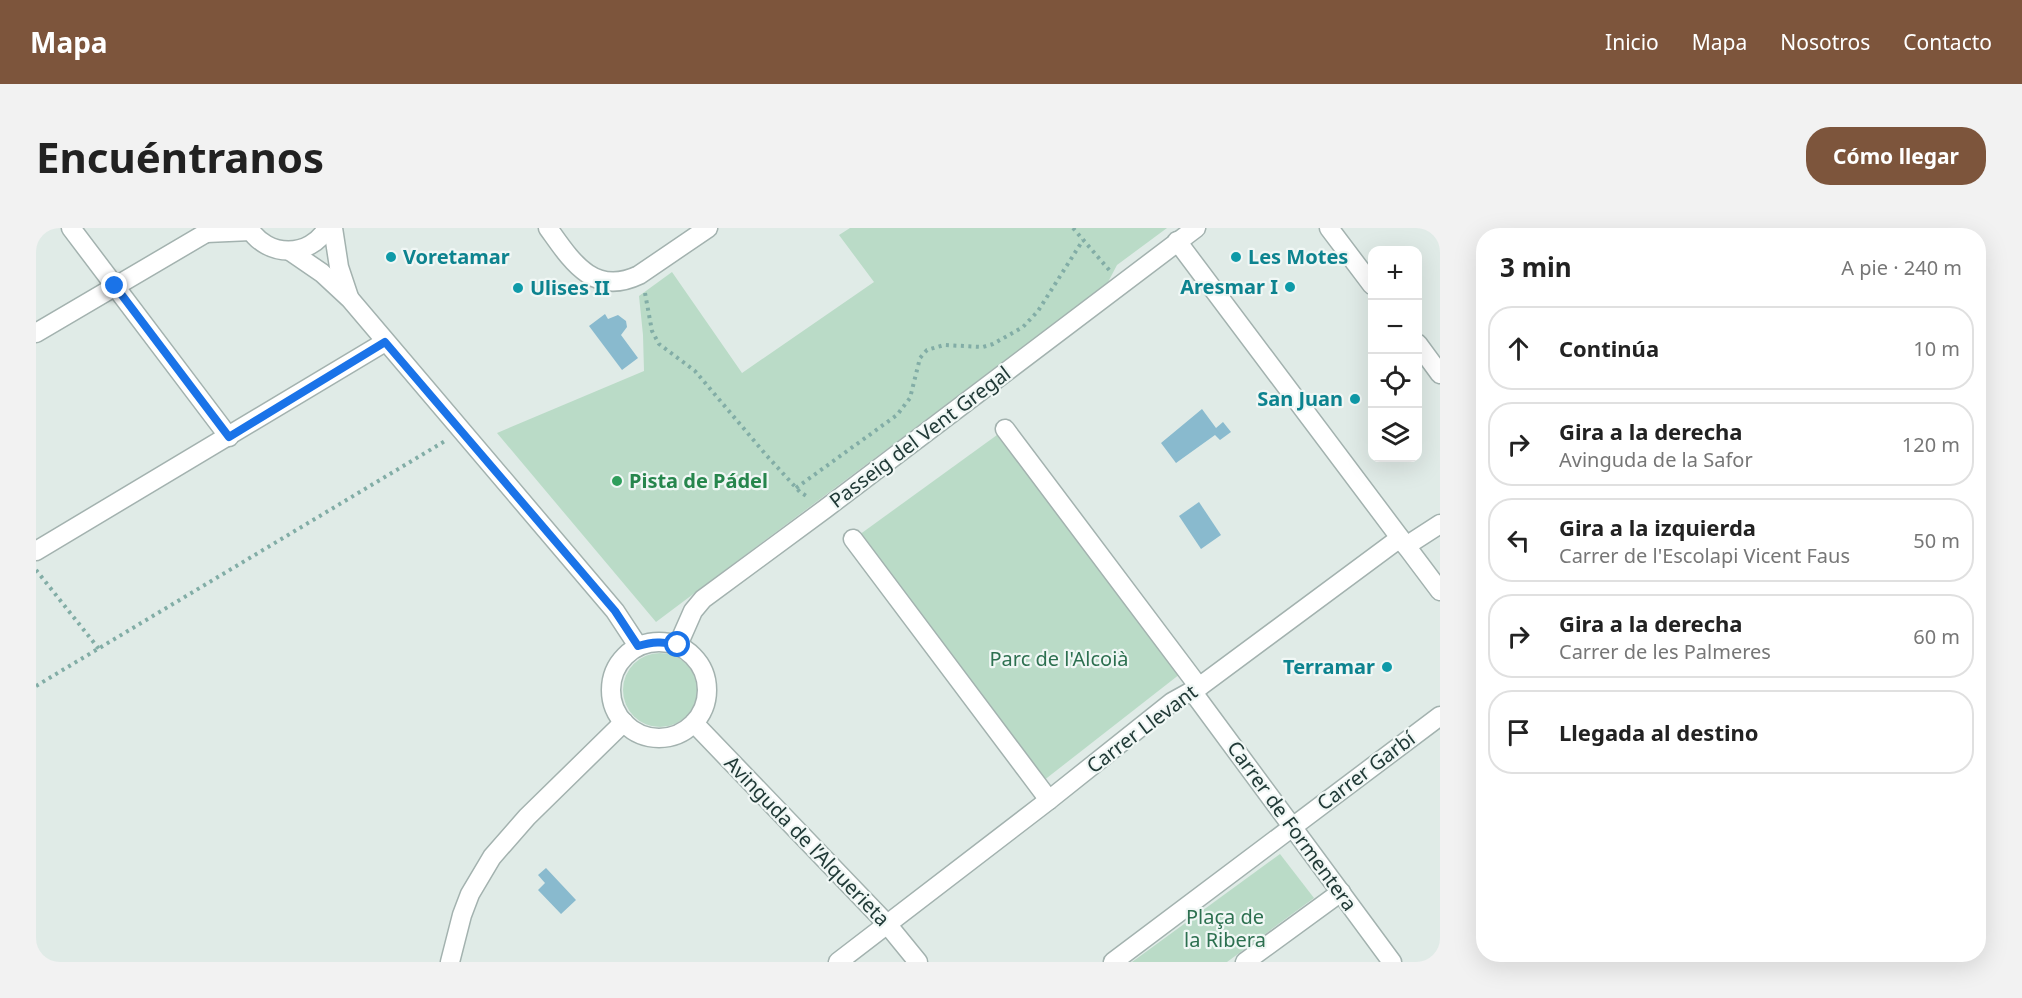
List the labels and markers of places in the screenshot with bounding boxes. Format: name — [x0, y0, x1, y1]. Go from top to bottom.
place label: Voretamar — [403, 243, 510, 270]
place label: Les Motes — [1248, 243, 1348, 270]
marker: Voretamar — [384, 250, 398, 264]
marker: Les Motes — [1229, 250, 1243, 264]
place label: Aresmar I — [1180, 273, 1278, 300]
place label: Ulises II — [530, 274, 610, 301]
marker: Aresmar I — [1283, 280, 1297, 294]
marker: Ulises II — [511, 281, 525, 295]
place label: San Juan — [1257, 385, 1343, 412]
marker: San Juan — [1348, 392, 1362, 406]
place label: Pista de Pádel — [629, 467, 768, 494]
marker: Pista de Pádel — [610, 474, 624, 488]
place label: Terramar — [1283, 653, 1375, 680]
marker: Terramar — [1380, 660, 1394, 674]

